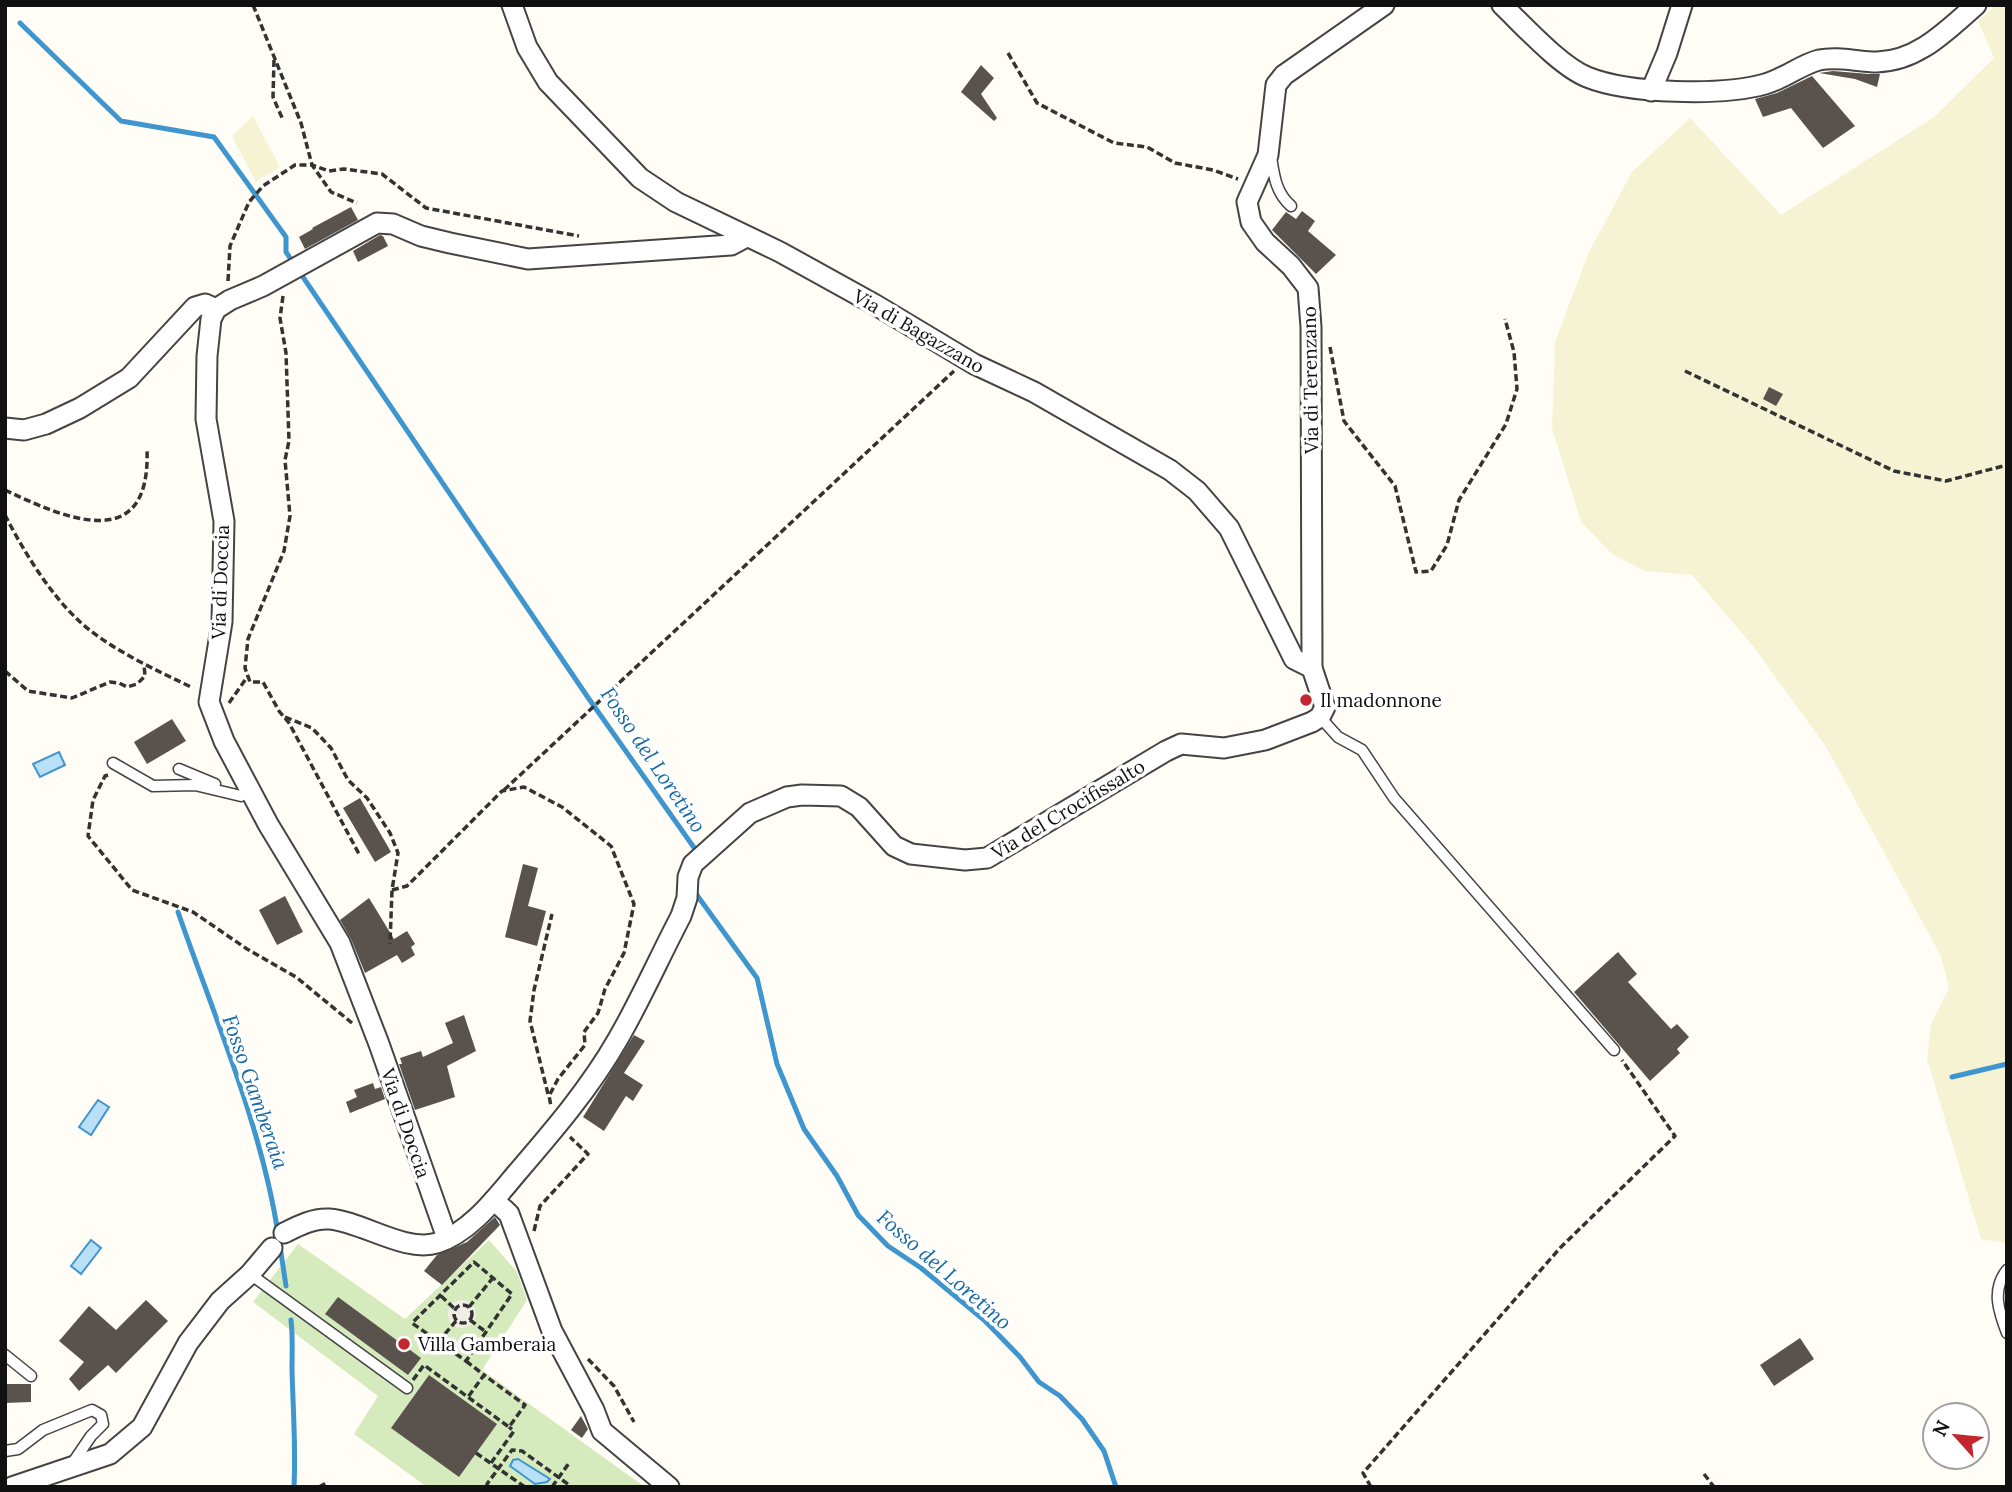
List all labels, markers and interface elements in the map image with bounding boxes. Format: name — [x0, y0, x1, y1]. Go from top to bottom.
street label: Via di Bagazzano — [848, 283, 989, 378]
street label: Via di Terenzano — [1297, 306, 1323, 455]
street label: Via di Doccia — [206, 524, 234, 641]
water label: Fosso del Loretino — [595, 682, 712, 838]
place label: Il madonnone — [1320, 688, 1442, 712]
marker: Il madonnone — [1298, 692, 1314, 708]
street label: Via del Crocifissalto — [986, 754, 1149, 865]
water label: Fosso Gamberaia — [216, 1011, 295, 1173]
street label: Via di Doccia — [376, 1064, 436, 1181]
water label: Fosso del Loretino — [871, 1204, 1017, 1336]
place label: Villa Gamberaia — [417, 1332, 556, 1356]
marker: Villa Gamberaia — [396, 1336, 412, 1352]
north arrow — [1921, 1401, 1991, 1471]
text: N — [1927, 1416, 1955, 1440]

